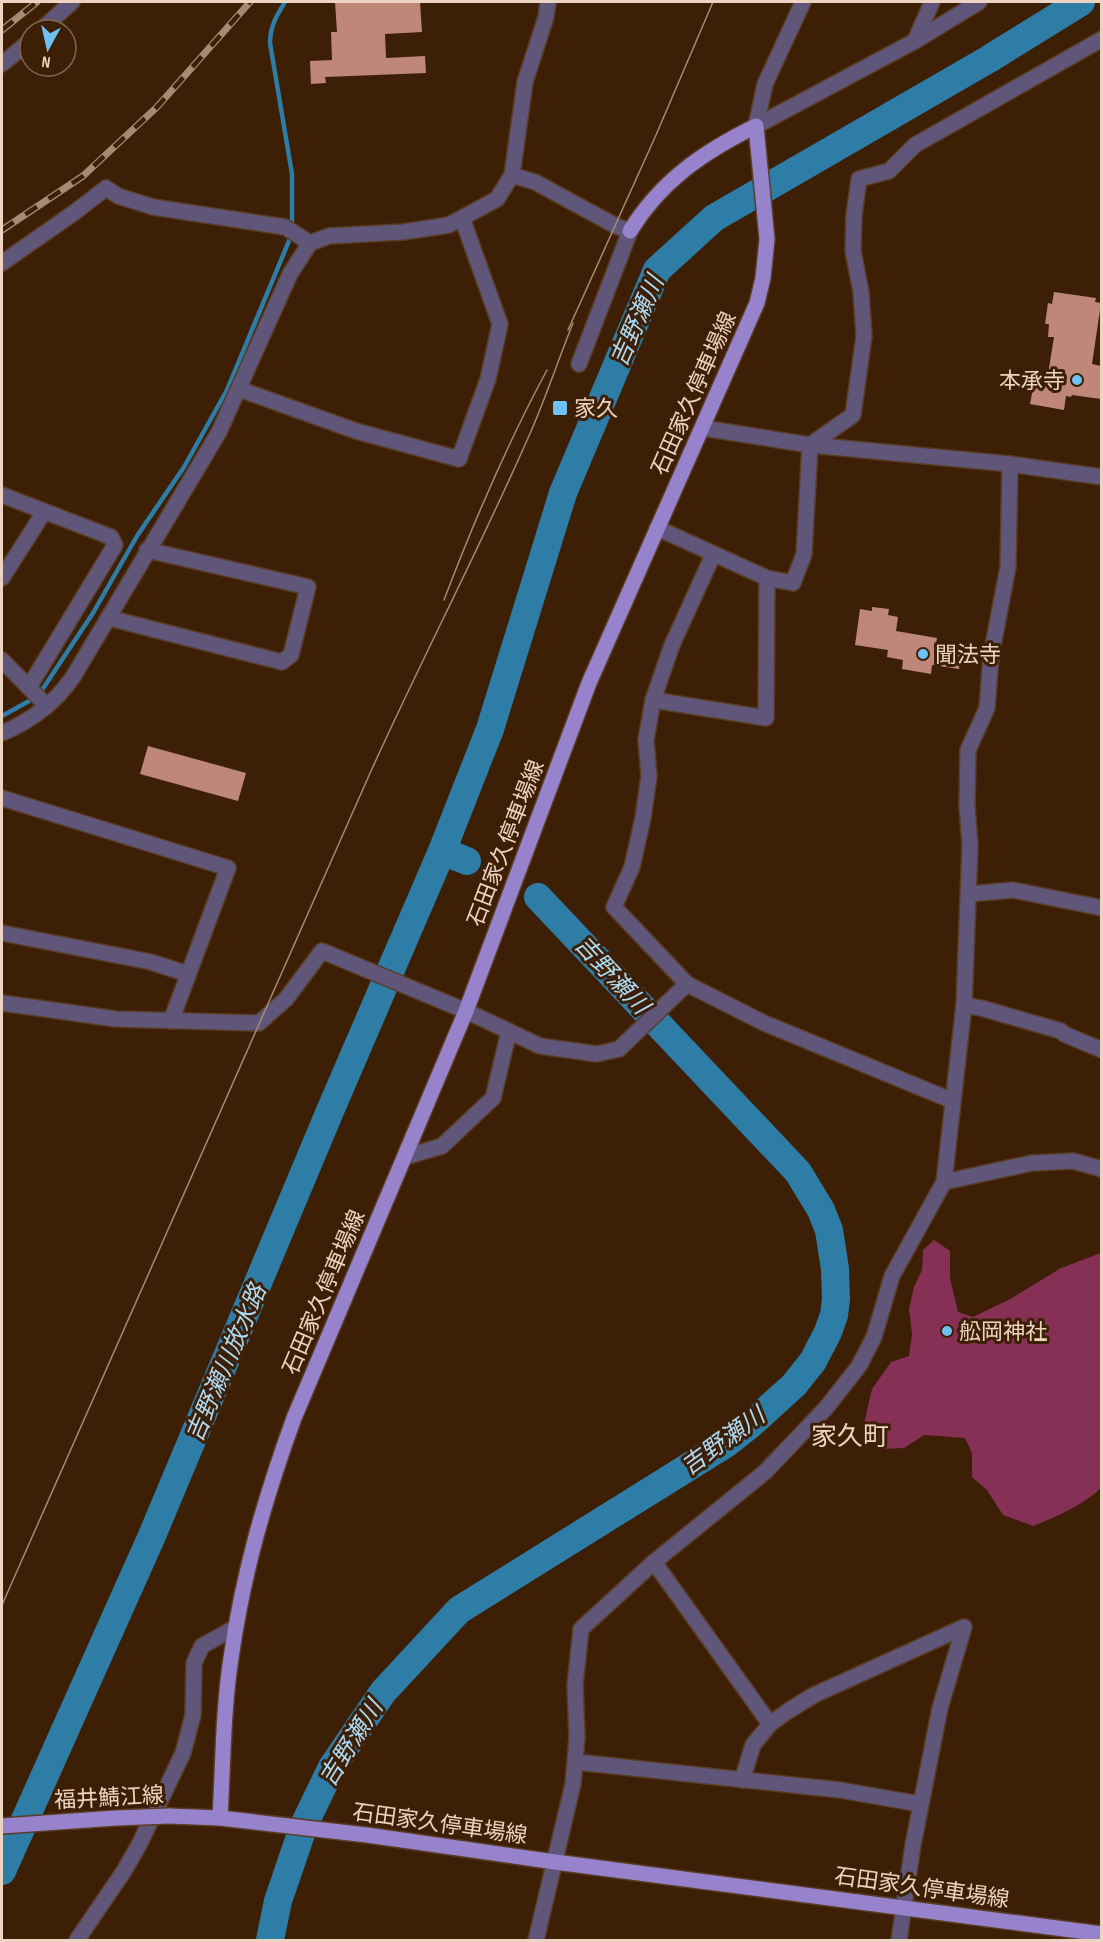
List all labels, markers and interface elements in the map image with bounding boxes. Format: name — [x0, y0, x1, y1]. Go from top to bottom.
north arrow — [18, 18, 78, 78]
text: N — [41, 51, 52, 71]
water label: 吉野瀬川 — [605, 269, 671, 371]
street label: 石田家久停車場線 — [646, 308, 742, 480]
place label: 本承寺 — [999, 368, 1065, 395]
marker: 本承寺 — [1070, 373, 1084, 387]
place label: 家久 — [574, 396, 618, 423]
marker: 家久 — [551, 399, 569, 417]
place label: 聞法寺 — [935, 642, 1001, 669]
marker: 聞法寺 — [916, 647, 930, 661]
street label: 石田家久停車場線 — [462, 757, 551, 931]
water label: 吉野瀬川 — [568, 930, 657, 1023]
street label: 石田家久停車場線 — [278, 1206, 371, 1379]
water label: 吉野瀬川放水路 — [180, 1278, 273, 1446]
place label: 舩岡神社 — [959, 1319, 1047, 1346]
marker: 舩岡神社 — [940, 1324, 954, 1338]
water label: 吉野瀬川 — [676, 1400, 773, 1481]
district label: 家久町 — [811, 1422, 889, 1453]
water label: 吉野瀬川 — [314, 1692, 391, 1792]
street label: 福井鯖江線 — [53, 1782, 165, 1815]
street label: 石田家久停車場線 — [351, 1799, 529, 1850]
street label: 石田家久停車場線 — [833, 1863, 1011, 1914]

